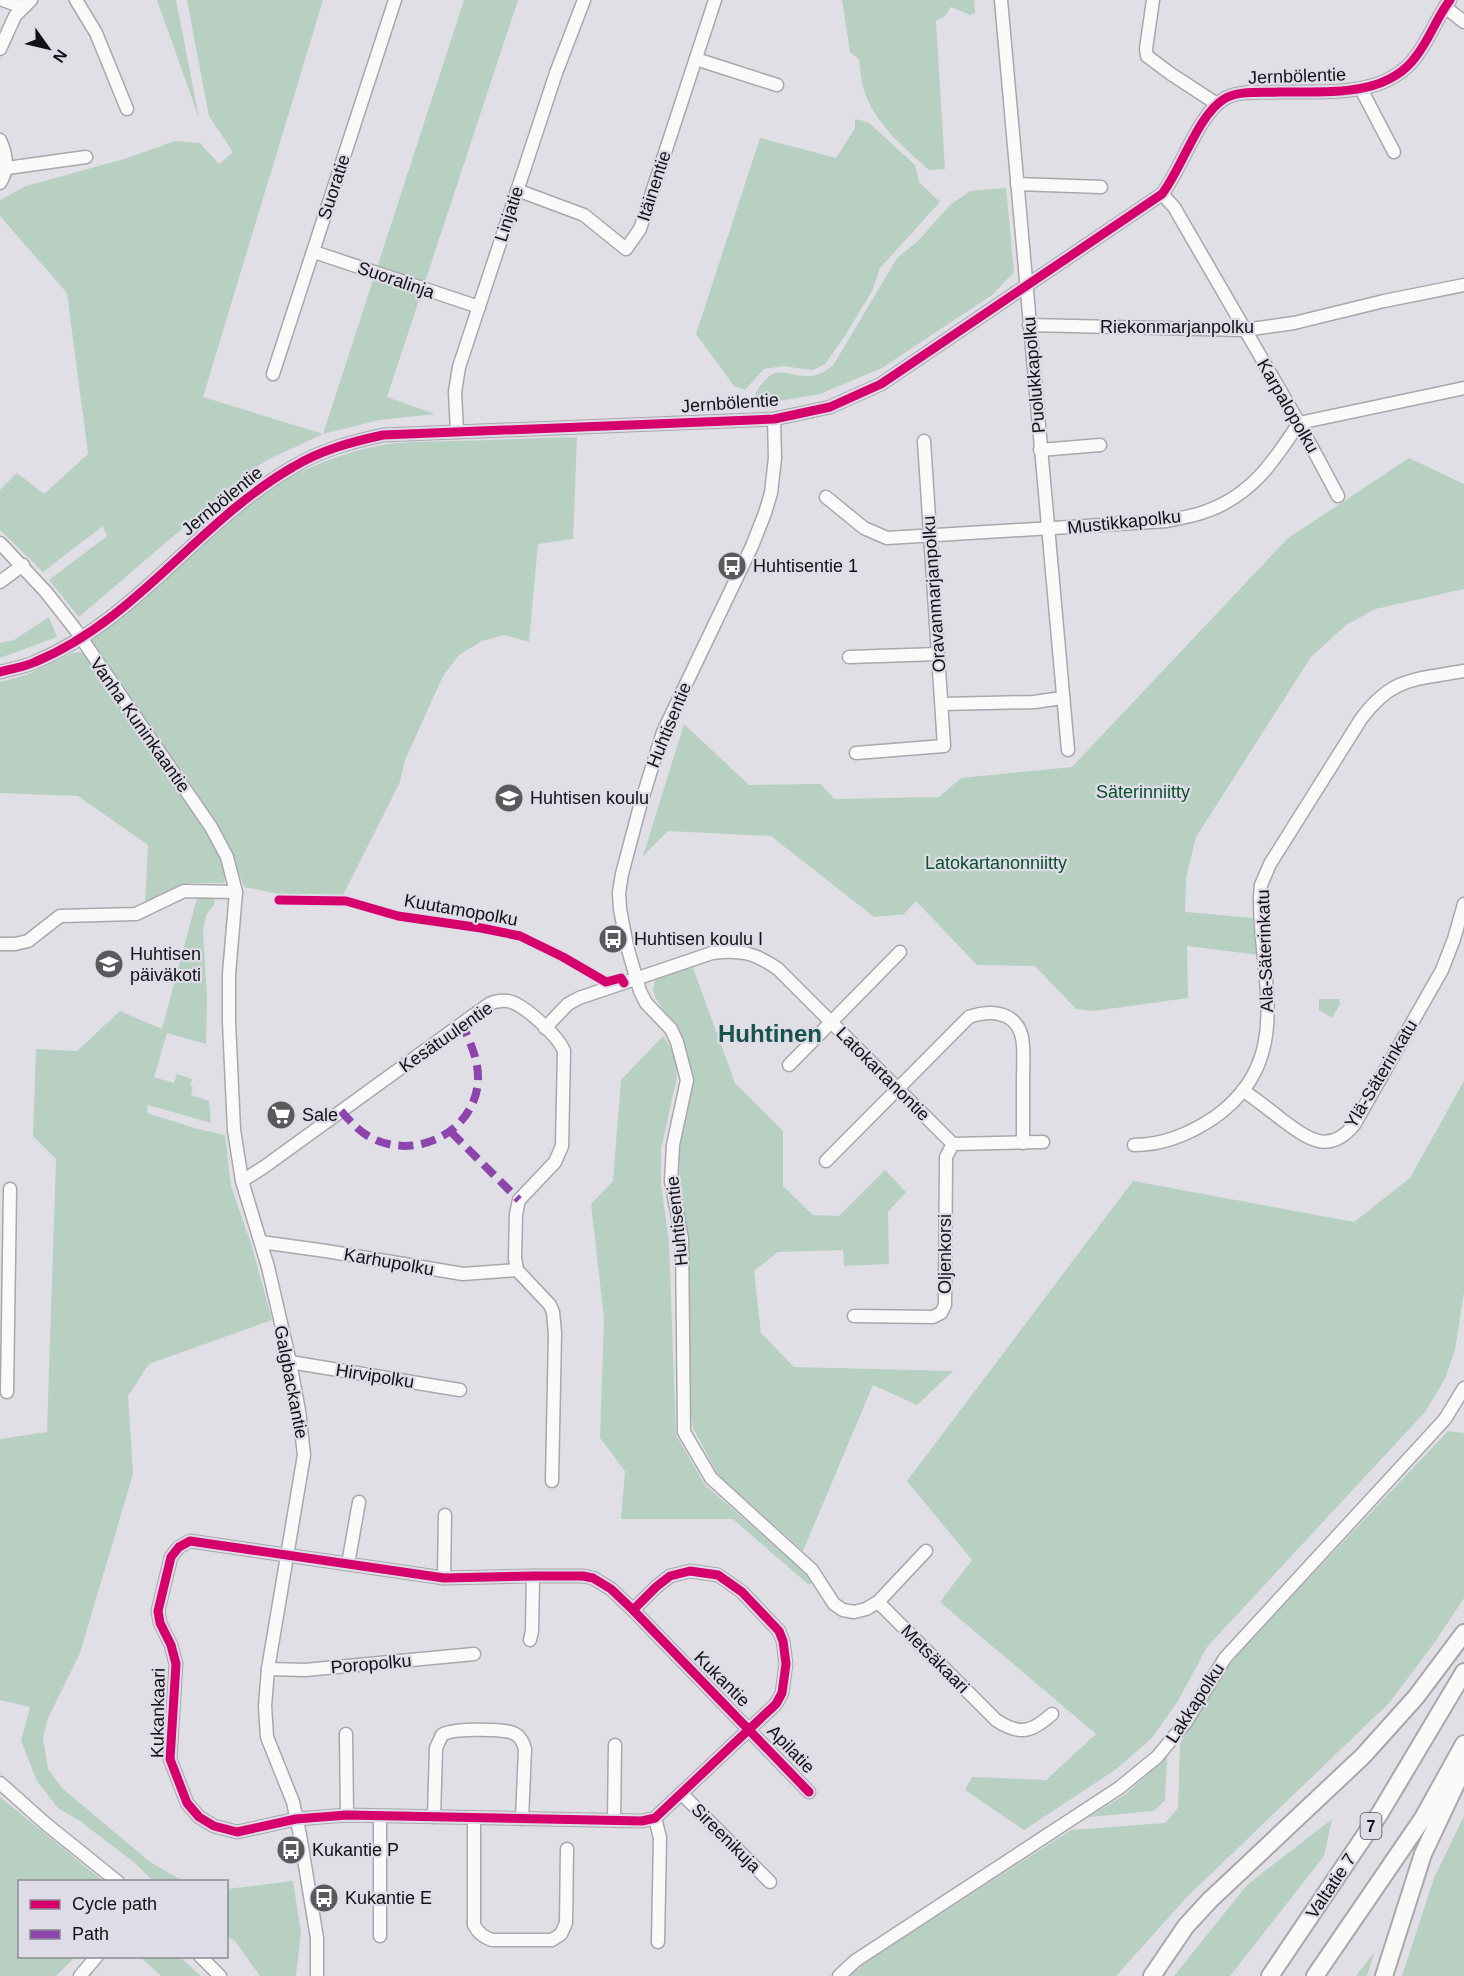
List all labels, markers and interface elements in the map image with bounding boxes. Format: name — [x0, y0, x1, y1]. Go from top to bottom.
north arrow — [18, 18, 78, 78]
text: N — [50, 47, 70, 66]
street label: Jernbölentie — [1248, 64, 1346, 88]
street label: Itäinentie — [633, 148, 675, 224]
street label: Suoratie — [314, 152, 354, 222]
street label: Linjatie — [491, 184, 527, 244]
street label: Suoralinja — [355, 258, 438, 303]
street label: Puolukkapolku — [1019, 316, 1049, 434]
street label: Riekonmarjanpolku — [1100, 317, 1254, 337]
street label: Karpalopolku — [1253, 355, 1323, 457]
street label: Jernbölentie — [680, 390, 780, 416]
street label: Jernbölentie — [178, 462, 266, 540]
street label: Mustikkapolku — [1066, 506, 1182, 538]
street label: Oravanmarjanpolku — [919, 515, 949, 673]
bus stop icon: Huhtisentie 1 — [716, 550, 748, 582]
place label: Huhtisentie 1 — [753, 556, 858, 576]
street label: Vanha Kuninkaantie — [86, 654, 194, 796]
street label: Huhtisentie — [643, 680, 695, 770]
school or university icon: Huhtisen koulu — [493, 782, 525, 814]
park label: Säterinniitty — [1096, 782, 1190, 802]
place label: Huhtisen koulu — [530, 788, 649, 808]
park label: Latokartanonniitty — [925, 853, 1067, 873]
street label: Ala-Säterinkatu — [1253, 889, 1277, 1013]
street label: Kuutamopolku — [403, 890, 519, 930]
bus stop icon: Huhtisen koulu I — [597, 923, 629, 955]
place label: Huhtisen koulu I — [634, 929, 763, 949]
place label: Huhtisen päiväkoti — [130, 944, 201, 985]
school or university icon: Huhtisen päiväkoti — [93, 948, 125, 980]
street label: Kesätuulentie — [396, 998, 496, 1076]
street label: Ylä-Säterinkatu — [1341, 1016, 1421, 1132]
district label: Huhtinen — [718, 1020, 822, 1047]
street label: Latokartanontie — [832, 1023, 934, 1125]
supermarket icon: Sale — [265, 1099, 297, 1131]
place label: Sale — [302, 1105, 338, 1125]
street label: Huhtisentie — [662, 1175, 692, 1267]
street label: Oljenkorsi — [935, 1214, 955, 1294]
street label: Karhupolku — [342, 1244, 436, 1280]
street label: Galgbackantie — [270, 1324, 312, 1440]
street label: Hirvipolku — [334, 1360, 416, 1392]
street label: Metsäkaari — [897, 1621, 973, 1697]
street label: Kukantie — [690, 1647, 754, 1711]
street label: Poropolku — [330, 1651, 412, 1677]
street label: Lakkapolku — [1162, 1659, 1228, 1747]
street label: Kukankaari — [147, 1668, 169, 1758]
street label: Apilatie — [763, 1721, 819, 1777]
street label: Sireenikuja — [687, 1799, 765, 1877]
road number: 7 — [1360, 1813, 1382, 1839]
bus stop icon: Kukantie P — [275, 1834, 307, 1866]
place label: Kukantie P — [312, 1840, 399, 1860]
street label: Valtatie 7 — [1302, 1850, 1360, 1922]
legend — [18, 1880, 228, 1958]
bus stop icon: Kukantie E — [308, 1882, 340, 1914]
place label: Kukantie E — [345, 1888, 432, 1908]
text: Cycle path — [72, 1894, 157, 1914]
text: Path — [72, 1924, 109, 1944]

